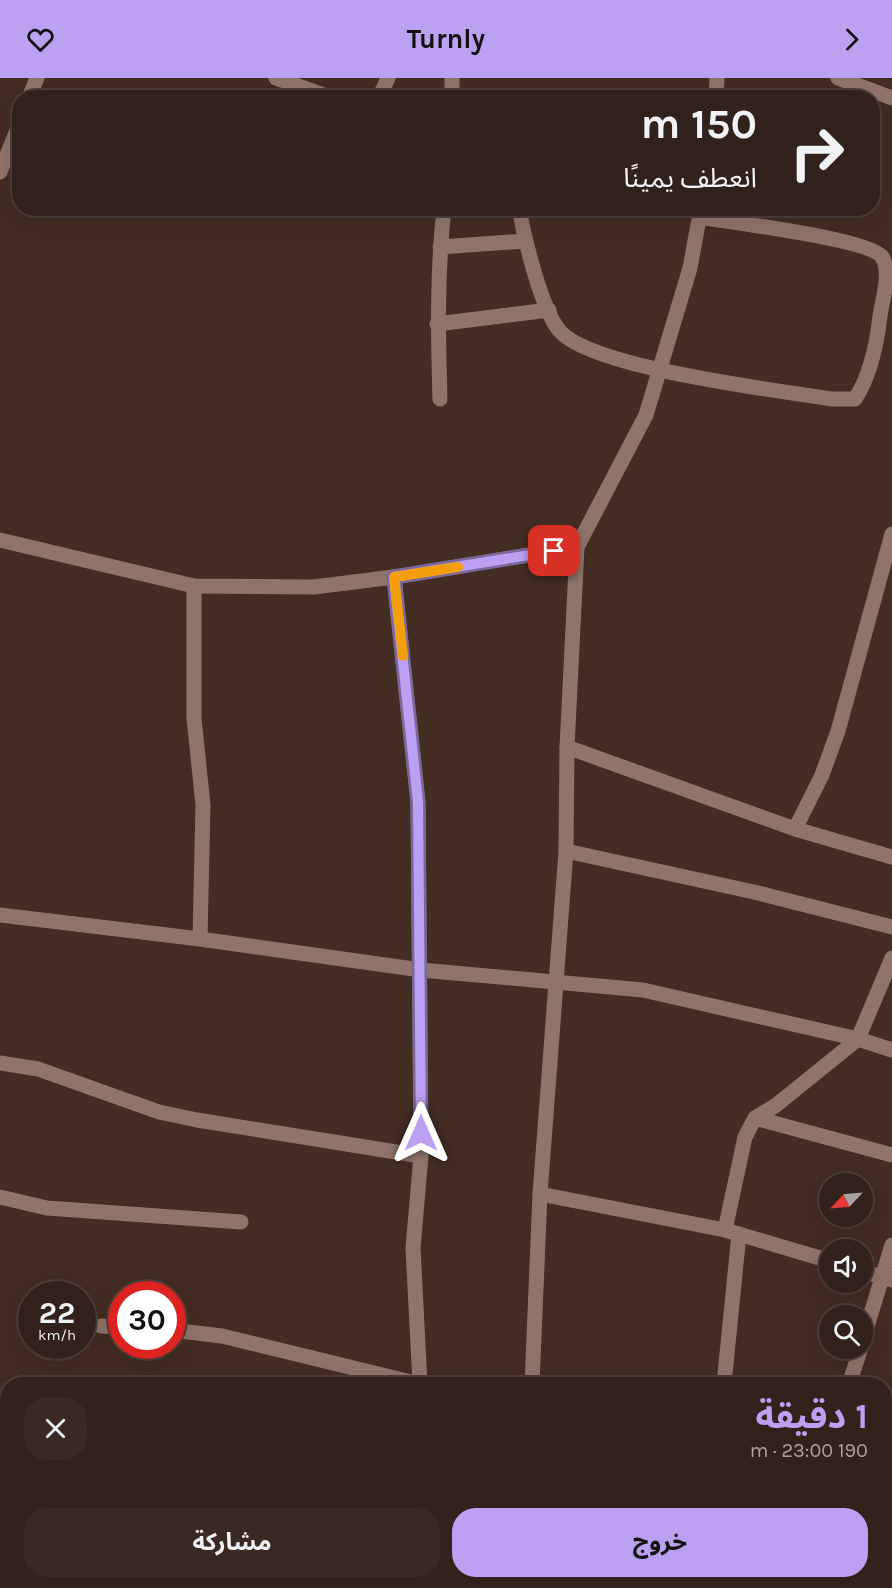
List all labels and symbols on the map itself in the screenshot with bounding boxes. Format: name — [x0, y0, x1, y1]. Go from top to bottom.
pin — [528, 525, 579, 576]
position arrow — [389, 1101, 453, 1165]
north arrow — [819, 1173, 873, 1227]
speed limit sign: 30 — [108, 1281, 186, 1359]

